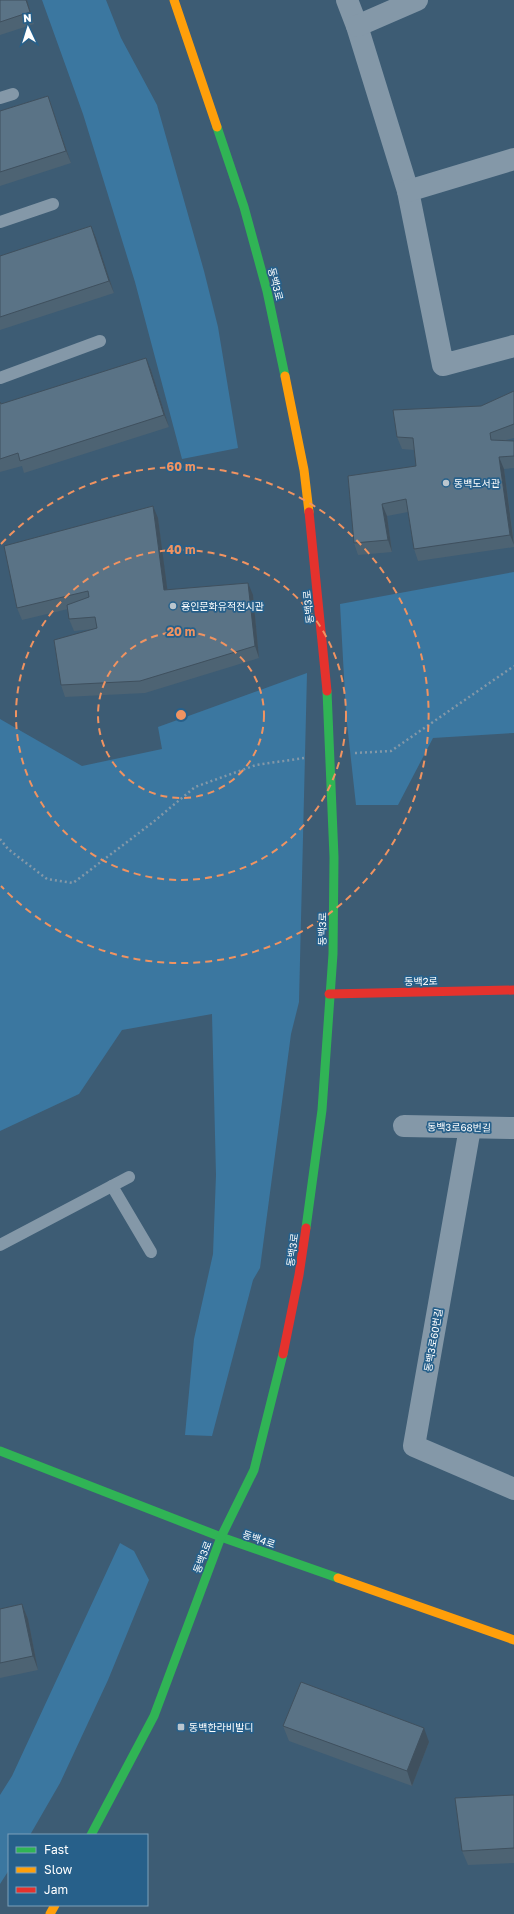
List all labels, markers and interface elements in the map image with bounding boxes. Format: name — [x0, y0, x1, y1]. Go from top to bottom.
north arrow — [8, 8, 48, 48]
text: N — [23, 11, 32, 24]
street label: 동백3로 — [266, 266, 286, 302]
text: 60 m — [167, 459, 195, 474]
place label: 동백도서관 — [454, 477, 501, 489]
marker: 동백도서관 — [441, 478, 451, 488]
text: 40 m — [167, 542, 195, 557]
street label: 동백3로 — [300, 590, 316, 624]
place label: 용인문화유적전시관 — [181, 600, 265, 612]
marker: 용인문화유적전시관 — [168, 601, 178, 611]
text: 20 m — [167, 624, 195, 639]
centre of rings — [174, 708, 188, 722]
street label: 동백3로 — [316, 912, 328, 946]
street label: 동백2로 — [404, 975, 438, 987]
street label: 동백3로68번길 — [427, 1120, 491, 1134]
street label: 동백3로 — [284, 1233, 300, 1267]
street label: 동백3로60번길 — [422, 1307, 444, 1373]
street label: 동백4로 — [241, 1528, 277, 1550]
street label: 동백3로 — [190, 1539, 214, 1575]
place label: 동백한라비발디 — [189, 1721, 253, 1733]
marker: 동백한라비발디 — [176, 1722, 186, 1732]
legend — [8, 1834, 148, 1906]
text: Fast — [44, 1842, 69, 1857]
text: Slow — [44, 1862, 72, 1877]
text: Jam — [44, 1882, 68, 1897]

